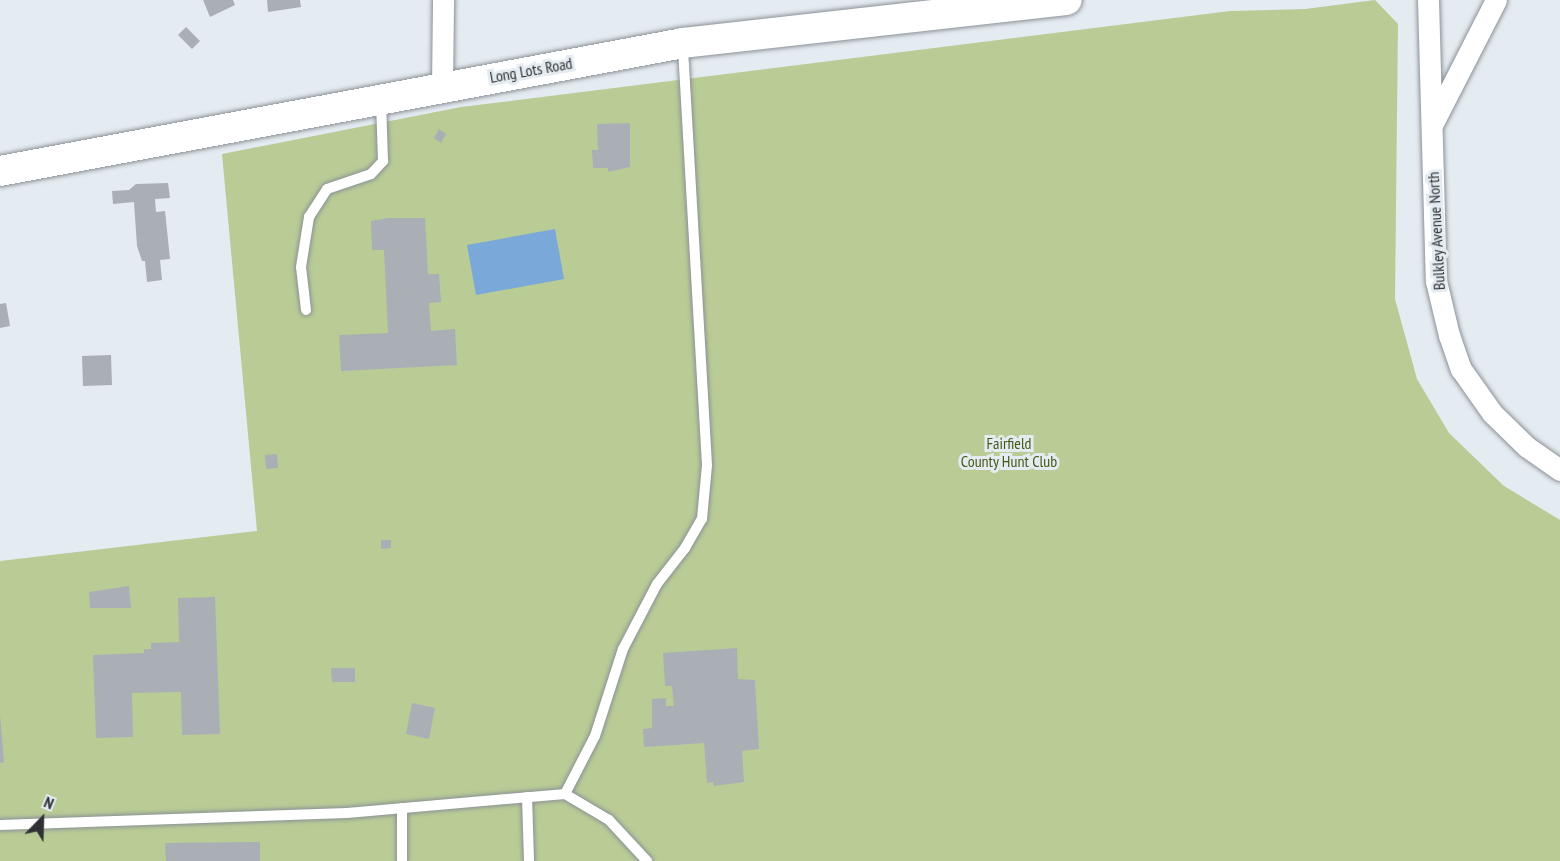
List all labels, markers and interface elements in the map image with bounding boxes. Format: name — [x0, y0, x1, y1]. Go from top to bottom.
street label: Long Lots Road — [488, 53, 574, 87]
street label: Bulkley Avenue North — [1423, 171, 1449, 291]
park label: Fairfield County Hunt Club — [961, 433, 1057, 471]
north arrow — [12, 789, 72, 849]
text: N — [41, 792, 57, 813]

